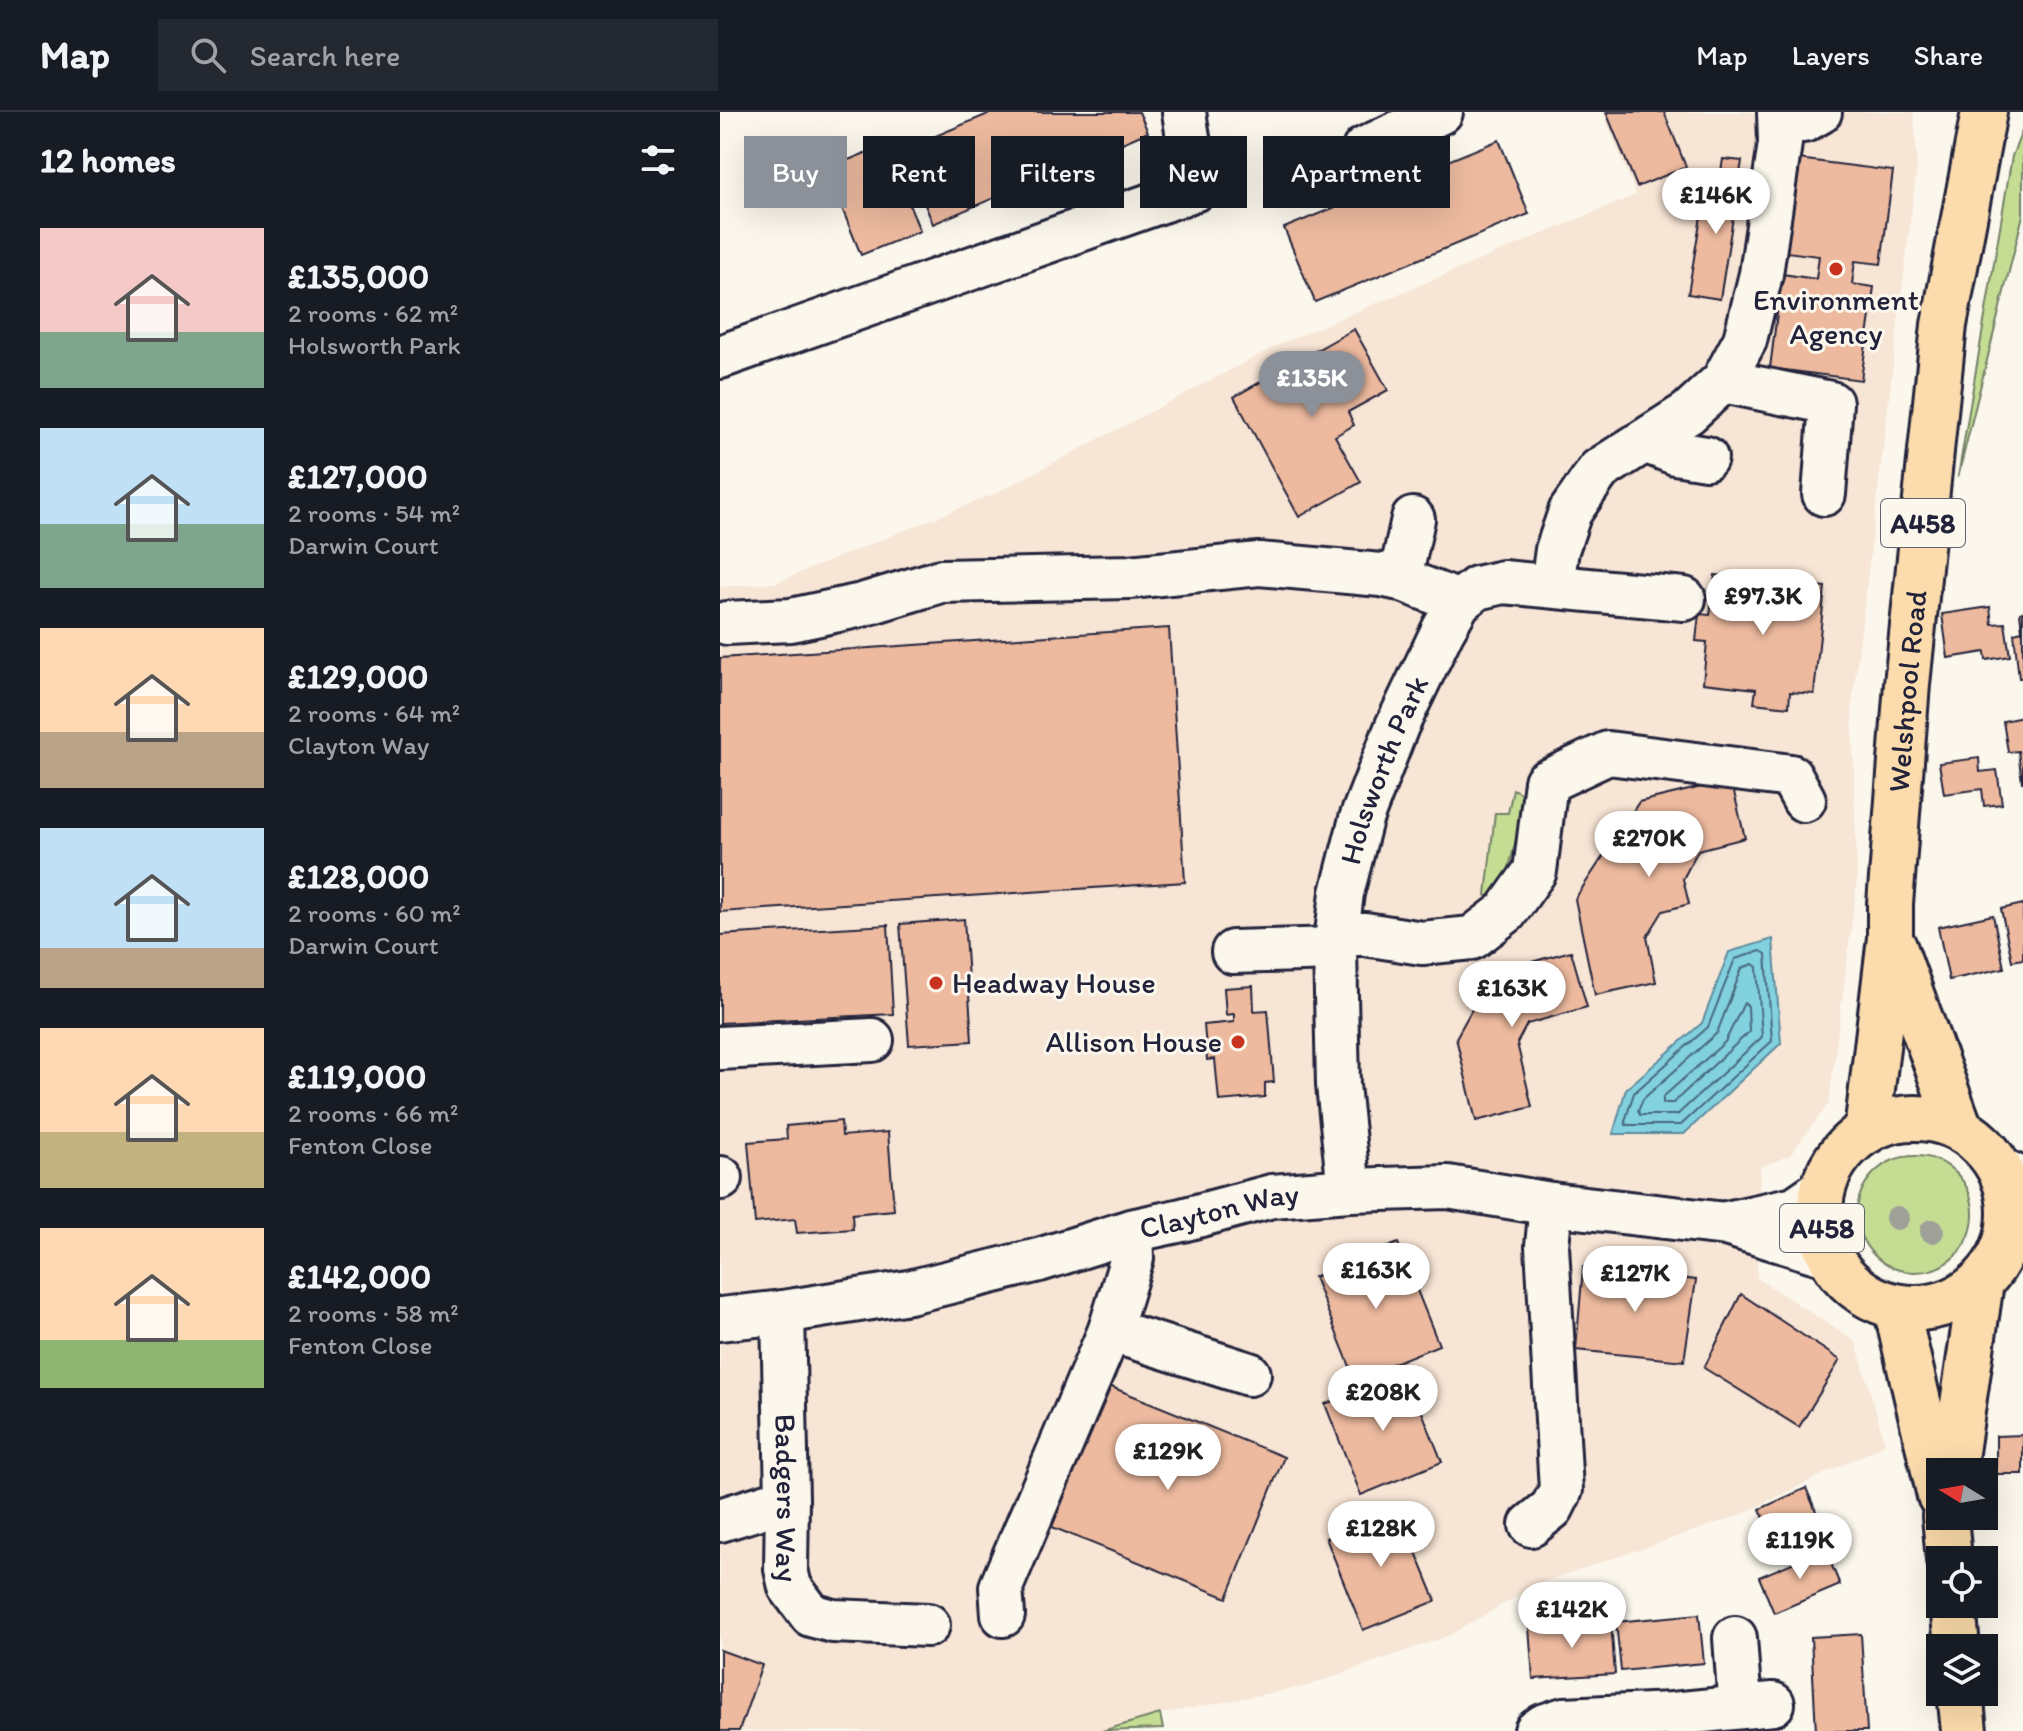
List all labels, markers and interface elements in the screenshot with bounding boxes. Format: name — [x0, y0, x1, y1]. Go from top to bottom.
search box — [158, 19, 718, 91]
text: Map — [40, 32, 110, 78]
icon: search — [186, 33, 230, 77]
text: Search here — [250, 37, 400, 74]
text: Map — [1696, 38, 1748, 72]
text: Layers — [1792, 38, 1870, 72]
text: Share — [1914, 38, 1983, 72]
chip: Buy — [744, 136, 847, 208]
chip: Rent — [863, 136, 975, 208]
chip: Filters — [991, 136, 1124, 208]
chip: New — [1140, 136, 1247, 208]
chip: Apartment — [1263, 136, 1450, 208]
icon: filters — [636, 138, 680, 182]
text: 12 homes — [40, 140, 176, 181]
pin: £146K — [1660, 168, 1772, 236]
text: £146K — [1680, 178, 1752, 210]
text: £135,000 — [288, 256, 429, 297]
icon: home — [104, 260, 200, 356]
marker: Environment Agency — [1827, 260, 1845, 278]
place label: Environment Agency — [1753, 281, 1919, 352]
text: 2 rooms · 62 m² — [288, 297, 458, 329]
text: Holsworth Park — [288, 329, 461, 361]
pin: £135K — [1256, 351, 1368, 419]
text: £135K — [1277, 361, 1347, 393]
text: £127,000 — [288, 456, 428, 497]
icon: home — [104, 460, 200, 556]
text: 2 rooms · 54 m² — [288, 497, 460, 529]
road number: A458 — [1881, 499, 1965, 547]
text: Darwin Court — [288, 529, 438, 561]
pin: £97.3K — [1698, 569, 1828, 637]
text: £97.3K — [1724, 579, 1802, 611]
street label: Welshpool Road — [1880, 588, 1935, 794]
text: £129,000 — [288, 656, 429, 697]
icon: home — [104, 660, 200, 756]
street label: Holsworth Park — [1331, 669, 1436, 868]
text: 2 rooms · 64 m² — [288, 697, 460, 729]
text: Clayton Way — [288, 729, 429, 761]
pin: £270K — [1593, 811, 1705, 879]
text: £270K — [1612, 821, 1686, 853]
text: £128,000 — [288, 856, 429, 897]
icon: home — [104, 860, 200, 956]
text: 2 rooms · 60 m² — [288, 897, 461, 929]
text: Darwin Court — [288, 929, 438, 961]
pin: £163K — [1456, 961, 1568, 1029]
place label: Headway House — [952, 964, 1156, 1001]
text: £163K — [1477, 971, 1547, 1003]
marker: Headway House — [927, 974, 945, 992]
place label: Allison House — [1046, 1023, 1222, 1060]
marker: Allison House — [1229, 1033, 1247, 1051]
text: £119,000 — [288, 1056, 426, 1097]
icon: home — [104, 1060, 200, 1156]
text: 2 rooms · 66 m² — [288, 1097, 458, 1129]
text: Fenton Close — [288, 1129, 432, 1161]
street label: Clayton Way — [1136, 1175, 1300, 1247]
road number: A458 — [1780, 1204, 1864, 1252]
pin: £163K — [1320, 1243, 1432, 1311]
pin: £127K — [1579, 1246, 1691, 1314]
text: £163K — [1341, 1253, 1411, 1285]
text: £142,000 — [288, 1256, 431, 1297]
text: £127K — [1600, 1256, 1670, 1288]
icon: home — [104, 1260, 200, 1356]
text: 2 rooms · 58 m² — [288, 1297, 459, 1329]
text: Fenton Close — [288, 1329, 432, 1361]
pin: £208K — [1327, 1365, 1439, 1433]
text: £208K — [1346, 1375, 1420, 1407]
street label: Badgers Way — [767, 1413, 807, 1586]
pin: £129K — [1112, 1424, 1224, 1492]
text: £129K — [1133, 1434, 1203, 1466]
north arrow — [1926, 1458, 1998, 1530]
map controls — [1926, 1458, 1998, 1706]
pin: £128K — [1325, 1501, 1437, 1569]
text: £128K — [1346, 1511, 1416, 1543]
pin: £119K — [1744, 1513, 1856, 1581]
text: £119K — [1766, 1523, 1834, 1555]
button: locate — [1926, 1546, 1998, 1618]
pin: £142K — [1516, 1582, 1628, 1650]
text: £142K — [1536, 1592, 1608, 1624]
button: layers — [1926, 1634, 1998, 1706]

